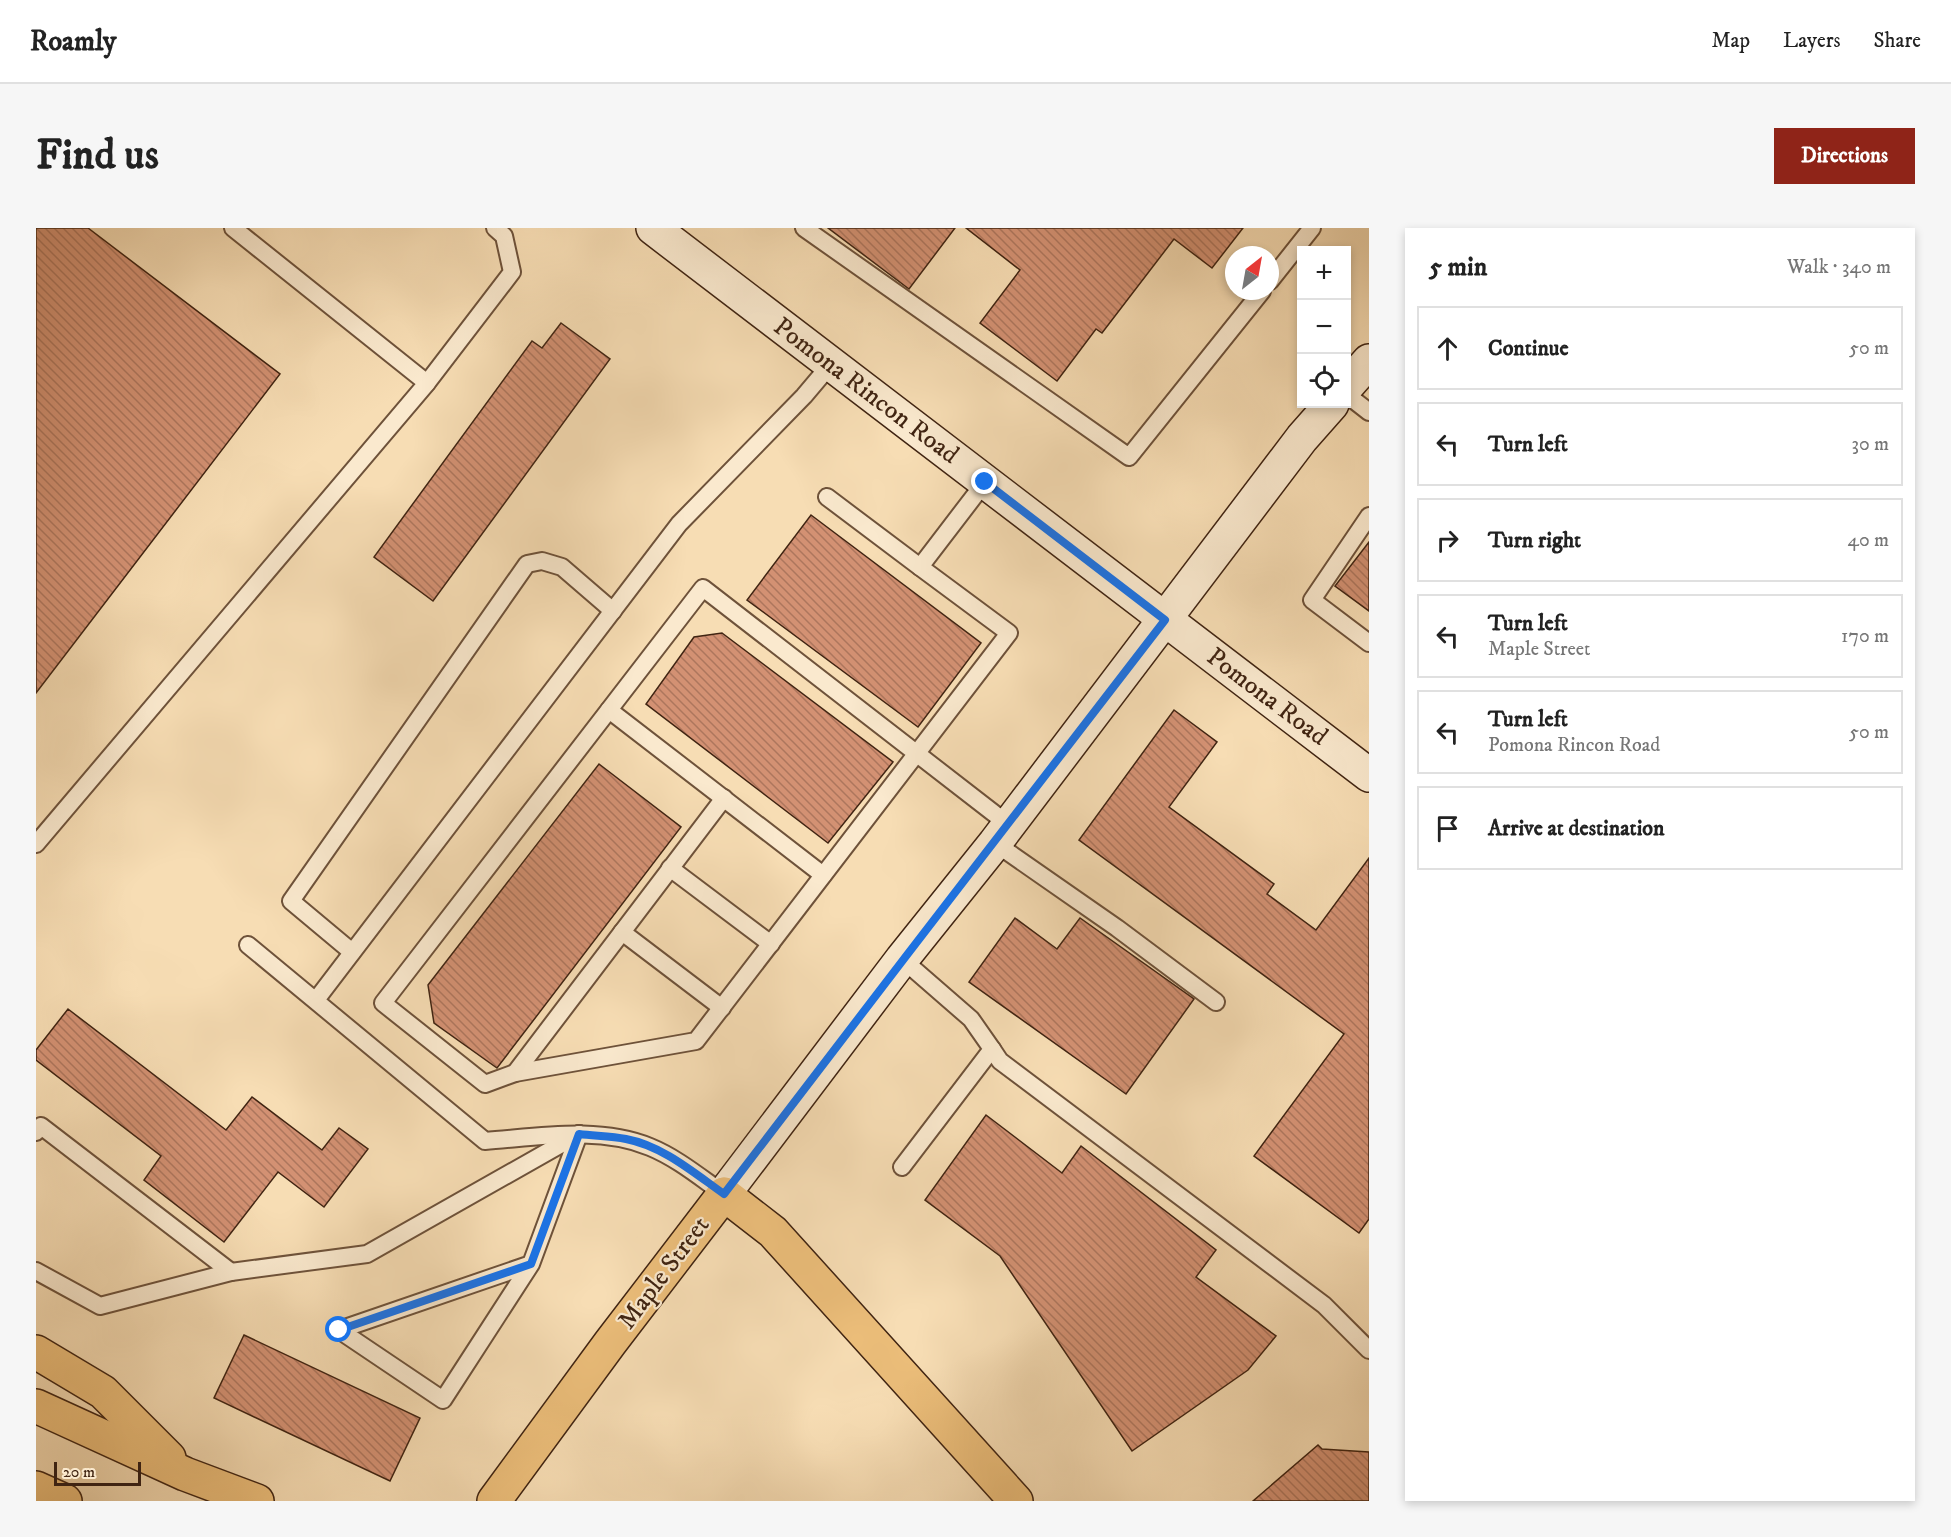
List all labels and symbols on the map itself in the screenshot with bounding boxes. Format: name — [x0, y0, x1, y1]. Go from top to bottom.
north arrow — [1225, 246, 1279, 300]
street label: Pomona Rincon Road — [767, 310, 965, 472]
route end — [971, 468, 997, 494]
street label: Pomona Road — [1200, 641, 1334, 753]
street label: Maple Street — [611, 1210, 717, 1336]
route start — [325, 1316, 351, 1342]
scale bar — [54, 1459, 141, 1486]

